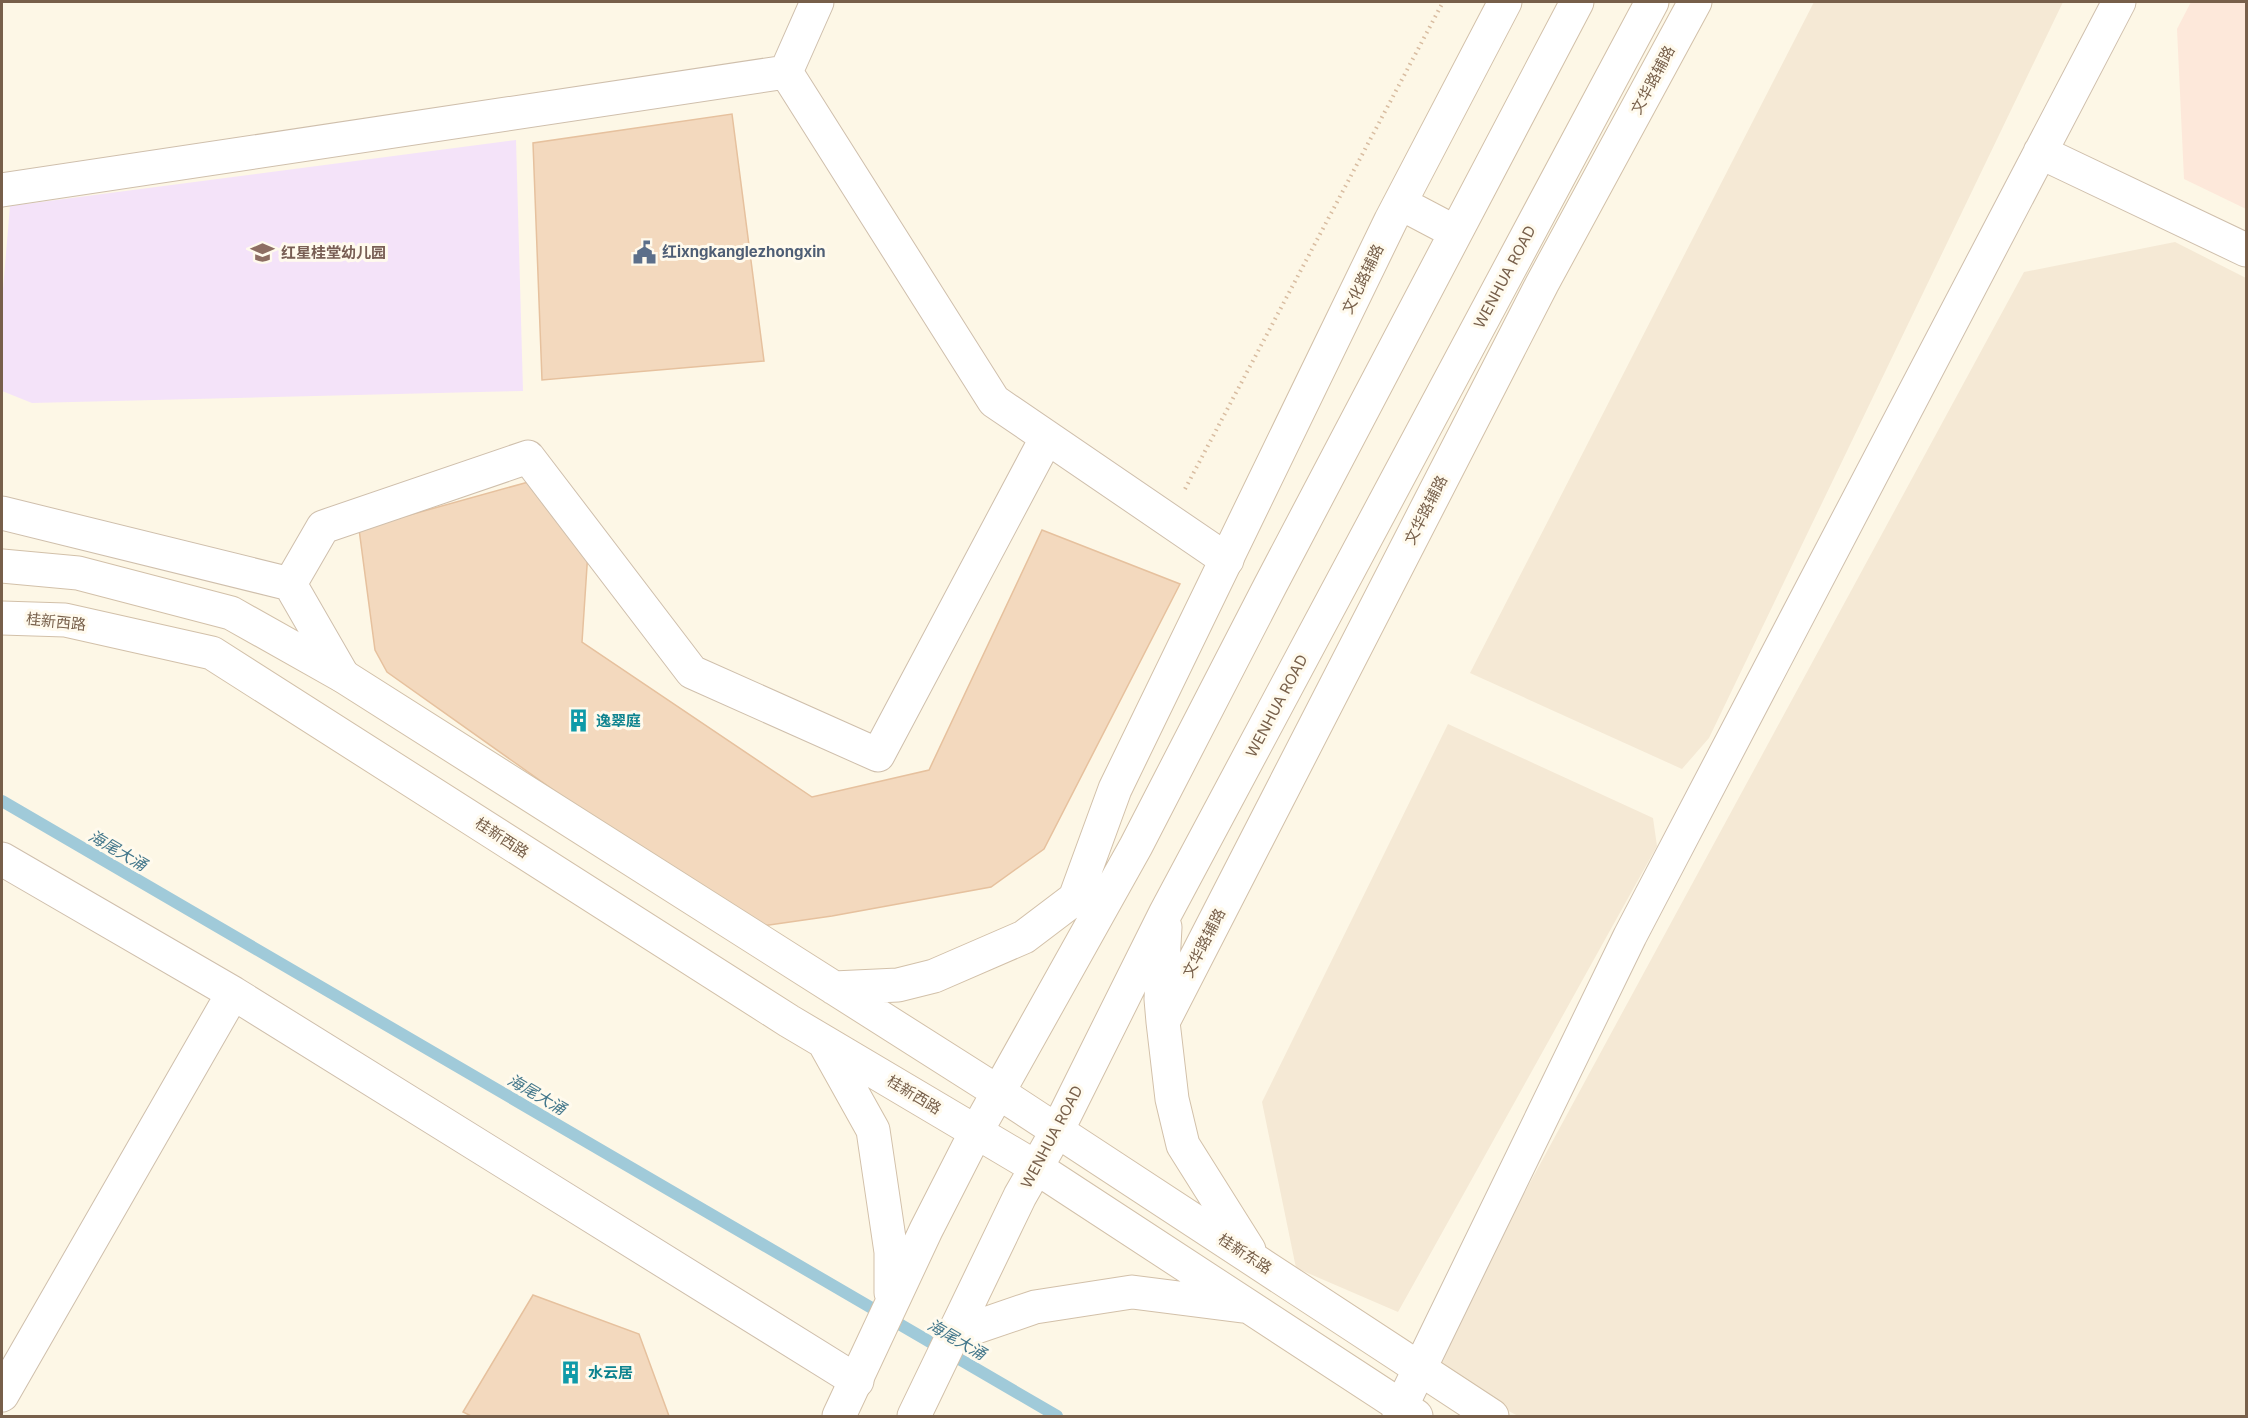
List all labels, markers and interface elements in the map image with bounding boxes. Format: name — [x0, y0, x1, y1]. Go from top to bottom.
street label: 文华路辅路 — [1627, 42, 1679, 117]
street label: WENHUA ROAD — [1470, 222, 1540, 331]
public building icon: 红ixngkanglezhongxin — [631, 239, 657, 265]
school or university icon: 红星桂堂幼儿园 — [250, 240, 276, 266]
street label: 文化路辅路 — [1338, 241, 1388, 317]
place label: 红ixngkanglezhongxin — [662, 242, 826, 261]
place label: 红星桂堂幼儿园 — [281, 243, 386, 262]
street label: 文华路辅路 — [1400, 472, 1451, 548]
street label: 桂新西路 — [25, 609, 87, 634]
street label: WENHUA ROAD — [1242, 651, 1312, 760]
building icon: 逸翠庭 — [565, 708, 591, 734]
place label: 逸翠庭 — [596, 711, 641, 730]
street label: 桂新西路 — [472, 813, 533, 862]
water label: 海尾大涌 — [85, 825, 152, 876]
street label: 文华路辅路 — [1178, 905, 1229, 981]
water label: 海尾大涌 — [504, 1069, 571, 1120]
street label: 桂新西路 — [884, 1071, 945, 1118]
street label: WENHUA ROAD — [1017, 1082, 1087, 1191]
street label: 桂新东路 — [1215, 1229, 1276, 1278]
water label: 海尾大涌 — [924, 1314, 991, 1365]
building icon: 水云居 — [557, 1360, 583, 1386]
place label: 水云居 — [588, 1363, 633, 1382]

